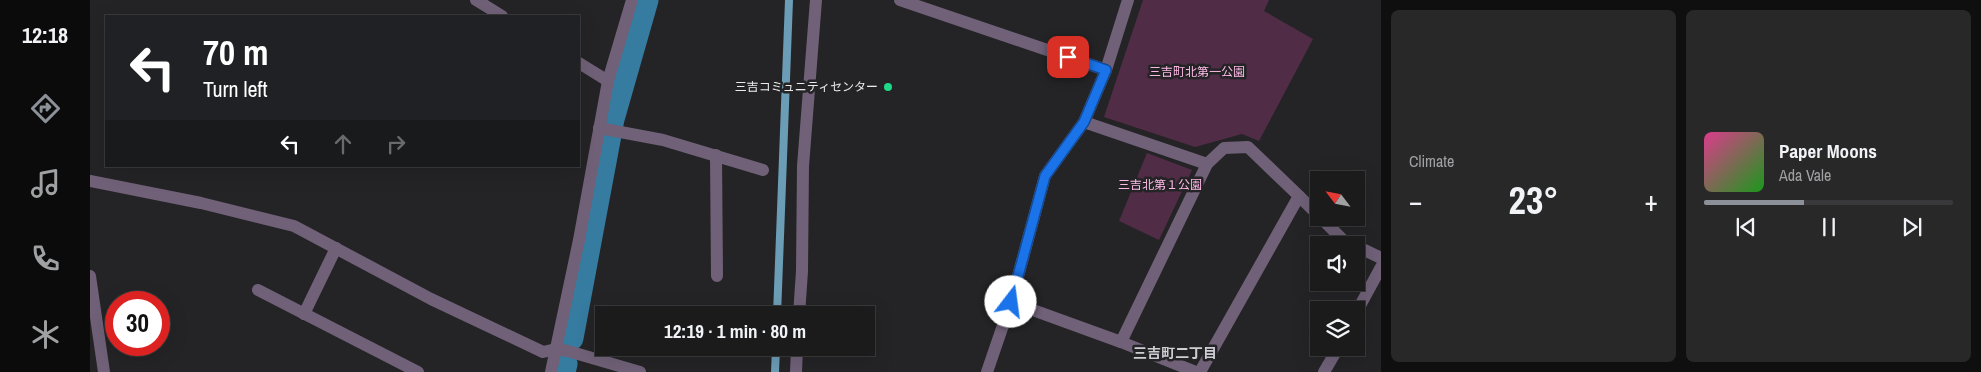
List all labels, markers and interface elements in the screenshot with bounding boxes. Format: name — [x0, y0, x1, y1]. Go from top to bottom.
text: 12:18 — [22, 20, 68, 50]
text: 70 m — [203, 29, 268, 76]
icon: left — [120, 35, 185, 100]
pin — [1047, 36, 1089, 78]
icon: arrive — [1054, 43, 1082, 71]
park label: 三吉町北第一公園 — [1149, 64, 1245, 80]
text: Turn left — [203, 74, 268, 104]
place label: 三吉コミュニティセンター — [735, 79, 878, 95]
marker: 三吉コミュニティセンター — [882, 81, 894, 93]
icon: directions — [28, 91, 63, 126]
icon: left — [276, 130, 304, 158]
icon: ahead — [329, 130, 357, 158]
icon: right — [382, 130, 410, 158]
text: Paper Moons — [1779, 138, 1877, 164]
text: Climate — [1409, 150, 1454, 172]
text: Ada Vale — [1779, 164, 1831, 186]
icon: music — [28, 166, 63, 201]
north arrow — [1310, 171, 1365, 226]
map controls — [1310, 171, 1365, 356]
text: 23° — [1509, 175, 1558, 226]
park label: 三吉北第１公園 — [1118, 177, 1202, 193]
text: − — [1409, 182, 1422, 220]
text: + — [1645, 182, 1658, 220]
icon: previous — [1732, 213, 1760, 241]
icon: pause — [1815, 213, 1843, 241]
icon: next — [1898, 213, 1926, 241]
button: sound — [1310, 236, 1365, 291]
icon: phone — [28, 241, 63, 276]
position arrow — [984, 275, 1036, 327]
speed limit sign: 30 — [105, 291, 170, 356]
button: layers — [1310, 301, 1365, 356]
icon: climate — [28, 317, 63, 352]
text: 12:19 · 1 min · 80 m — [664, 318, 806, 344]
district label: 三吉町二丁目 — [1133, 344, 1217, 362]

